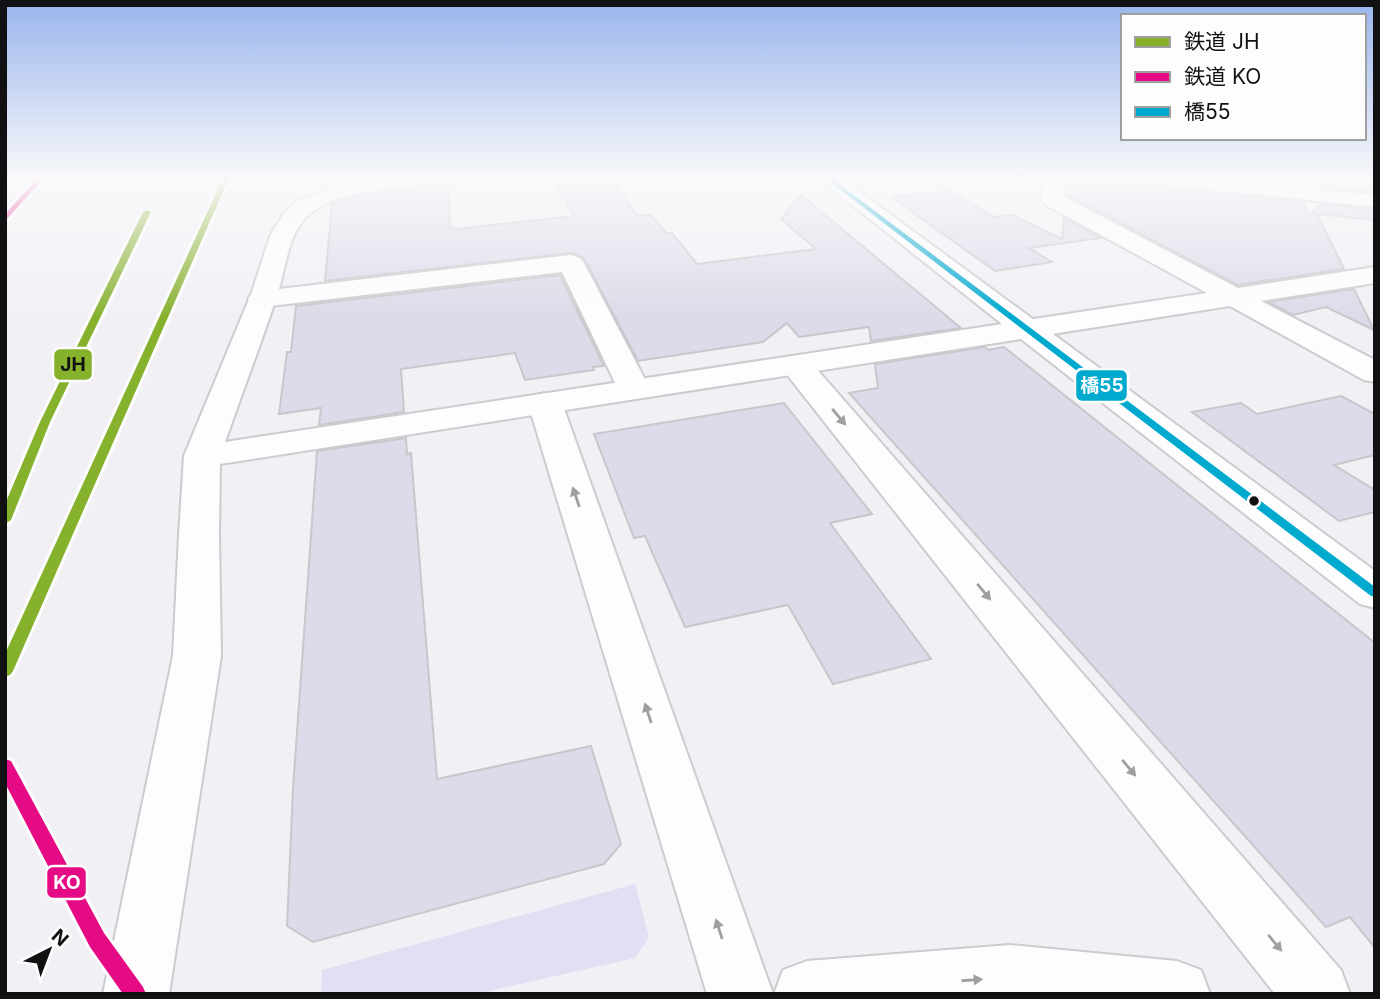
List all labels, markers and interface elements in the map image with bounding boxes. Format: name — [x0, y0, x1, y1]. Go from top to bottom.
legend — [1121, 14, 1366, 140]
text: 鉄道 JH — [1184, 29, 1260, 54]
text: 鉄道 KO — [1184, 64, 1261, 89]
text: 橋55 — [1184, 99, 1231, 124]
line badge: JH — [53, 348, 93, 381]
text: JH — [60, 353, 86, 376]
line badge: 橋55 — [1075, 369, 1128, 402]
text: 橋55 — [1080, 374, 1124, 397]
one-way arrow — [831, 409, 846, 426]
one-way arrow — [570, 486, 581, 507]
unlabelled marker — [1247, 494, 1261, 508]
one-way arrow — [976, 584, 991, 601]
one-way arrow — [642, 702, 653, 723]
one-way arrow — [1122, 758, 1137, 776]
line badge: KO — [46, 866, 87, 899]
text: KO — [53, 871, 81, 894]
north arrow — [14, 915, 84, 985]
one-way arrow — [713, 918, 724, 939]
text: N — [47, 924, 73, 951]
one-way arrow — [1267, 933, 1282, 951]
one-way arrow — [962, 975, 984, 986]

